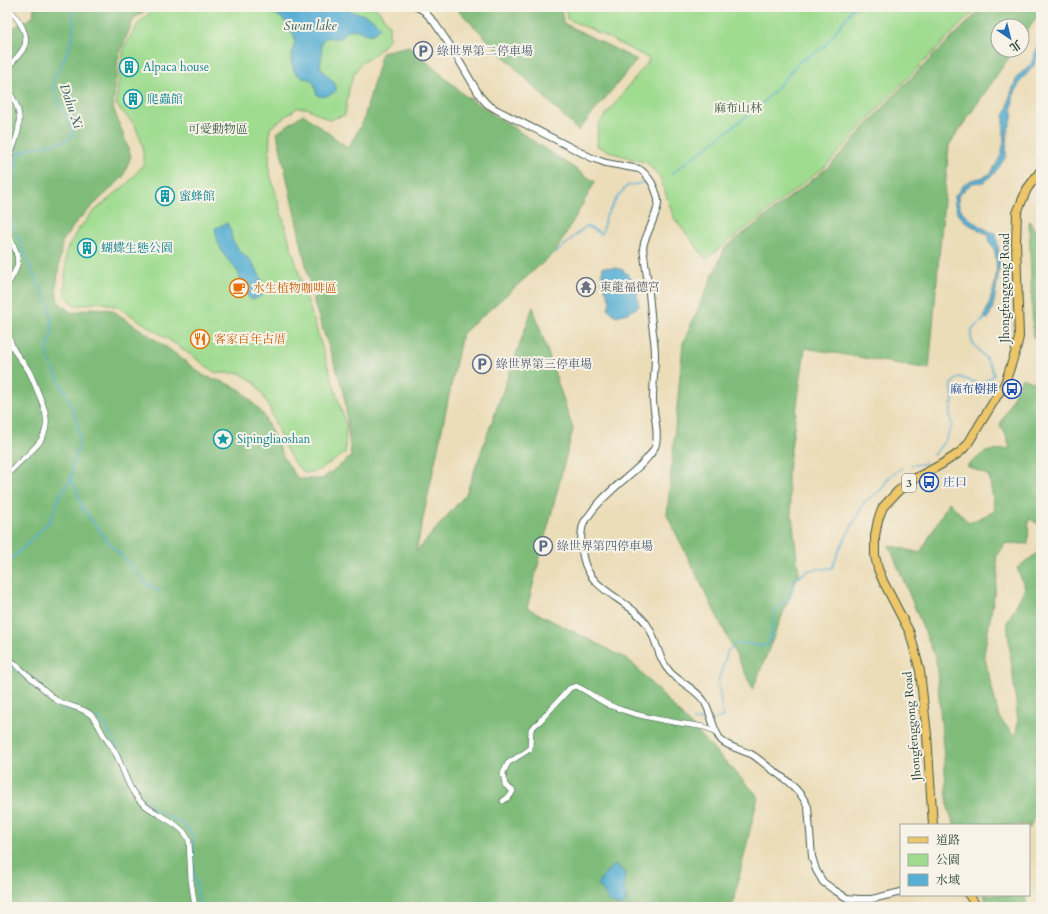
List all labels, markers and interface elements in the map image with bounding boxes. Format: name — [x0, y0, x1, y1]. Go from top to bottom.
water label: Swan lake — [284, 17, 337, 35]
north arrow — [990, 18, 1030, 58]
text: 北 — [1007, 36, 1024, 55]
parking icon: 綠世界第二停車場 — [412, 40, 434, 62]
place label: 綠世界第二停車場 — [437, 43, 533, 59]
building icon: Alpaca house — [118, 56, 140, 78]
place label: Alpaca house — [143, 59, 209, 75]
water label: Dahu Xi — [55, 81, 87, 131]
building icon: 爬蟲館 — [122, 88, 144, 110]
place label: 爬蟲館 — [147, 91, 183, 107]
park label: 麻布山林 — [714, 100, 763, 116]
park label: 可愛動物區 — [188, 121, 248, 137]
building icon: 蜜蜂館 — [154, 185, 176, 207]
place label: 蜜蜂館 — [179, 188, 215, 204]
street label: Jhongfenggong Road — [997, 233, 1013, 345]
building icon: 蝴蝶生態公園 — [76, 237, 98, 259]
place label: 蝴蝶生態公園 — [101, 240, 173, 256]
temple icon: 東龍福德宮 — [575, 276, 597, 298]
cafe icon: 水生植物咖啡區 — [228, 277, 250, 299]
place label: 東龍福德宮 — [600, 279, 660, 295]
place label: 水生植物咖啡區 — [253, 280, 337, 296]
restaurant icon: 客家百年古厝 — [189, 328, 211, 350]
place label: 客家百年古厝 — [214, 331, 286, 347]
parking icon: 綠世界第三停車場 — [471, 353, 493, 375]
place label: 綠世界第三停車場 — [496, 356, 592, 372]
bus stop icon: 麻布樹排 — [1001, 378, 1023, 400]
place label: 麻布樹排 — [950, 381, 998, 397]
place icon: Sipingliaoshan — [212, 428, 234, 450]
place label: Sipingliaoshan — [237, 431, 311, 447]
bus stop icon: 庄口 — [918, 471, 940, 493]
road number: 3 — [902, 474, 916, 492]
place label: 庄口 — [943, 474, 967, 490]
parking icon: 綠世界第四停車場 — [532, 535, 554, 557]
place label: 綠世界第四停車場 — [557, 538, 653, 554]
street label: Jhongfenggong Road — [899, 670, 925, 783]
legend — [900, 824, 1030, 896]
text: 道路 — [936, 832, 960, 848]
text: 公園 — [936, 852, 960, 868]
text: 水域 — [936, 872, 960, 888]

